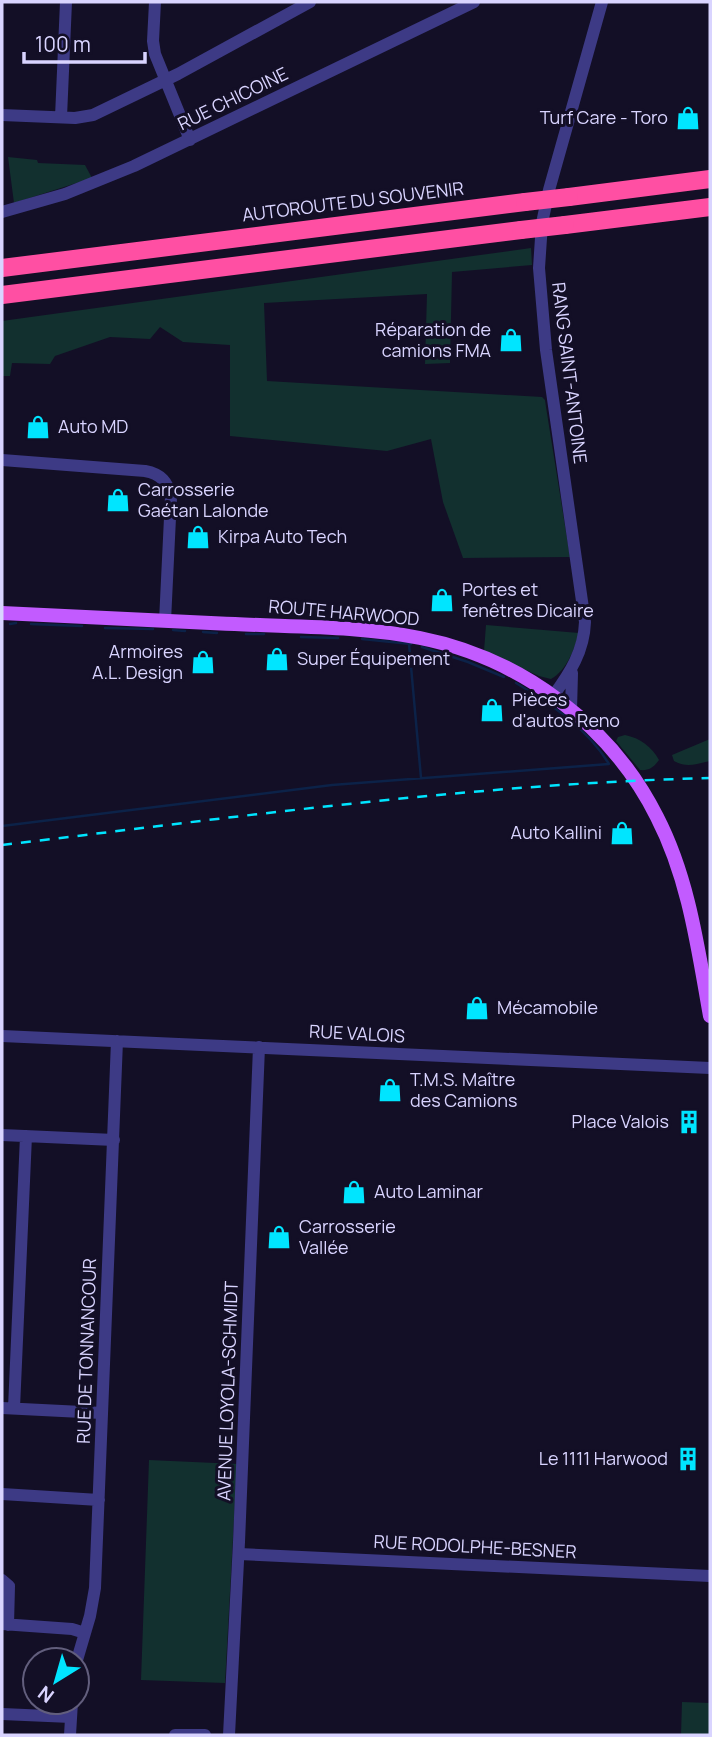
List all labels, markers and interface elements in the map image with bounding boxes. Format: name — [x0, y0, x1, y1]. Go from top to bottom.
scale bar — [24, 21, 145, 65]
text: 100 m — [35, 30, 91, 58]
street label: RUE CHICOINE — [173, 61, 292, 135]
shop icon: Turf Care - Toro — [674, 104, 702, 132]
place label: Turf Care - Toro — [540, 105, 668, 129]
street label: AUTOROUTE DU SOUVENIR — [241, 176, 465, 227]
street label: RANG SAINT-ANTOINE — [547, 281, 593, 465]
place label: Réparation de camions FMA — [375, 317, 492, 362]
shop icon: Réparation de camions FMA — [497, 326, 525, 354]
shop icon: Auto MD — [24, 413, 52, 441]
place label: Auto MD — [58, 414, 128, 438]
place label: Carrosserie Gaétan Lalonde — [138, 477, 269, 522]
shop icon: Carrosserie Gaétan Lalonde — [104, 486, 132, 514]
shop icon: Kirpa Auto Tech — [184, 523, 212, 551]
place label: Kirpa Auto Tech — [218, 524, 347, 548]
place label: Portes et fenêtres Dicaire — [462, 577, 594, 622]
shop icon: Portes et fenêtres Dicaire — [428, 586, 456, 614]
street label: ROUTE HARWOOD — [268, 593, 420, 631]
place label: Armoires A.L. Design — [92, 639, 183, 684]
shop icon: Super Équipement — [263, 645, 291, 673]
place label: Super Équipement — [297, 646, 450, 670]
shop icon: Armoires A.L. Design — [189, 648, 217, 676]
place label: Pièces d'autos Reno — [512, 687, 620, 732]
shop icon: Pièces d'autos Reno — [478, 696, 506, 724]
shop icon: Auto Kallini — [608, 819, 636, 847]
place label: Auto Kallini — [511, 820, 602, 844]
shop icon: Mécamobile — [463, 994, 491, 1022]
place label: Mécamobile — [497, 995, 598, 1019]
street label: RUE VALOIS — [308, 1019, 406, 1047]
place label: T.M.S. Maître des Camions — [410, 1067, 517, 1112]
shop icon: T.M.S. Maître des Camions — [376, 1076, 404, 1104]
building icon: Place Valois — [675, 1108, 703, 1136]
place label: Place Valois — [572, 1109, 669, 1133]
shop icon: Auto Laminar — [340, 1178, 368, 1206]
place label: Auto Laminar — [374, 1179, 484, 1203]
place label: Carrosserie Vallée — [299, 1214, 396, 1259]
shop icon: Carrosserie Vallée — [265, 1223, 293, 1251]
street label: RUE DE TONNANCOUR — [71, 1258, 101, 1444]
street label: AVENUE LOYOLA-SCHMIDT — [211, 1280, 243, 1501]
building icon: Le 1111 Harwood — [674, 1445, 702, 1473]
place label: Le 1111 Harwood — [539, 1446, 668, 1470]
street label: RUE RODOLPHE-BESNER — [373, 1529, 577, 1563]
north arrow — [21, 1646, 91, 1716]
text: N — [32, 1680, 59, 1709]

